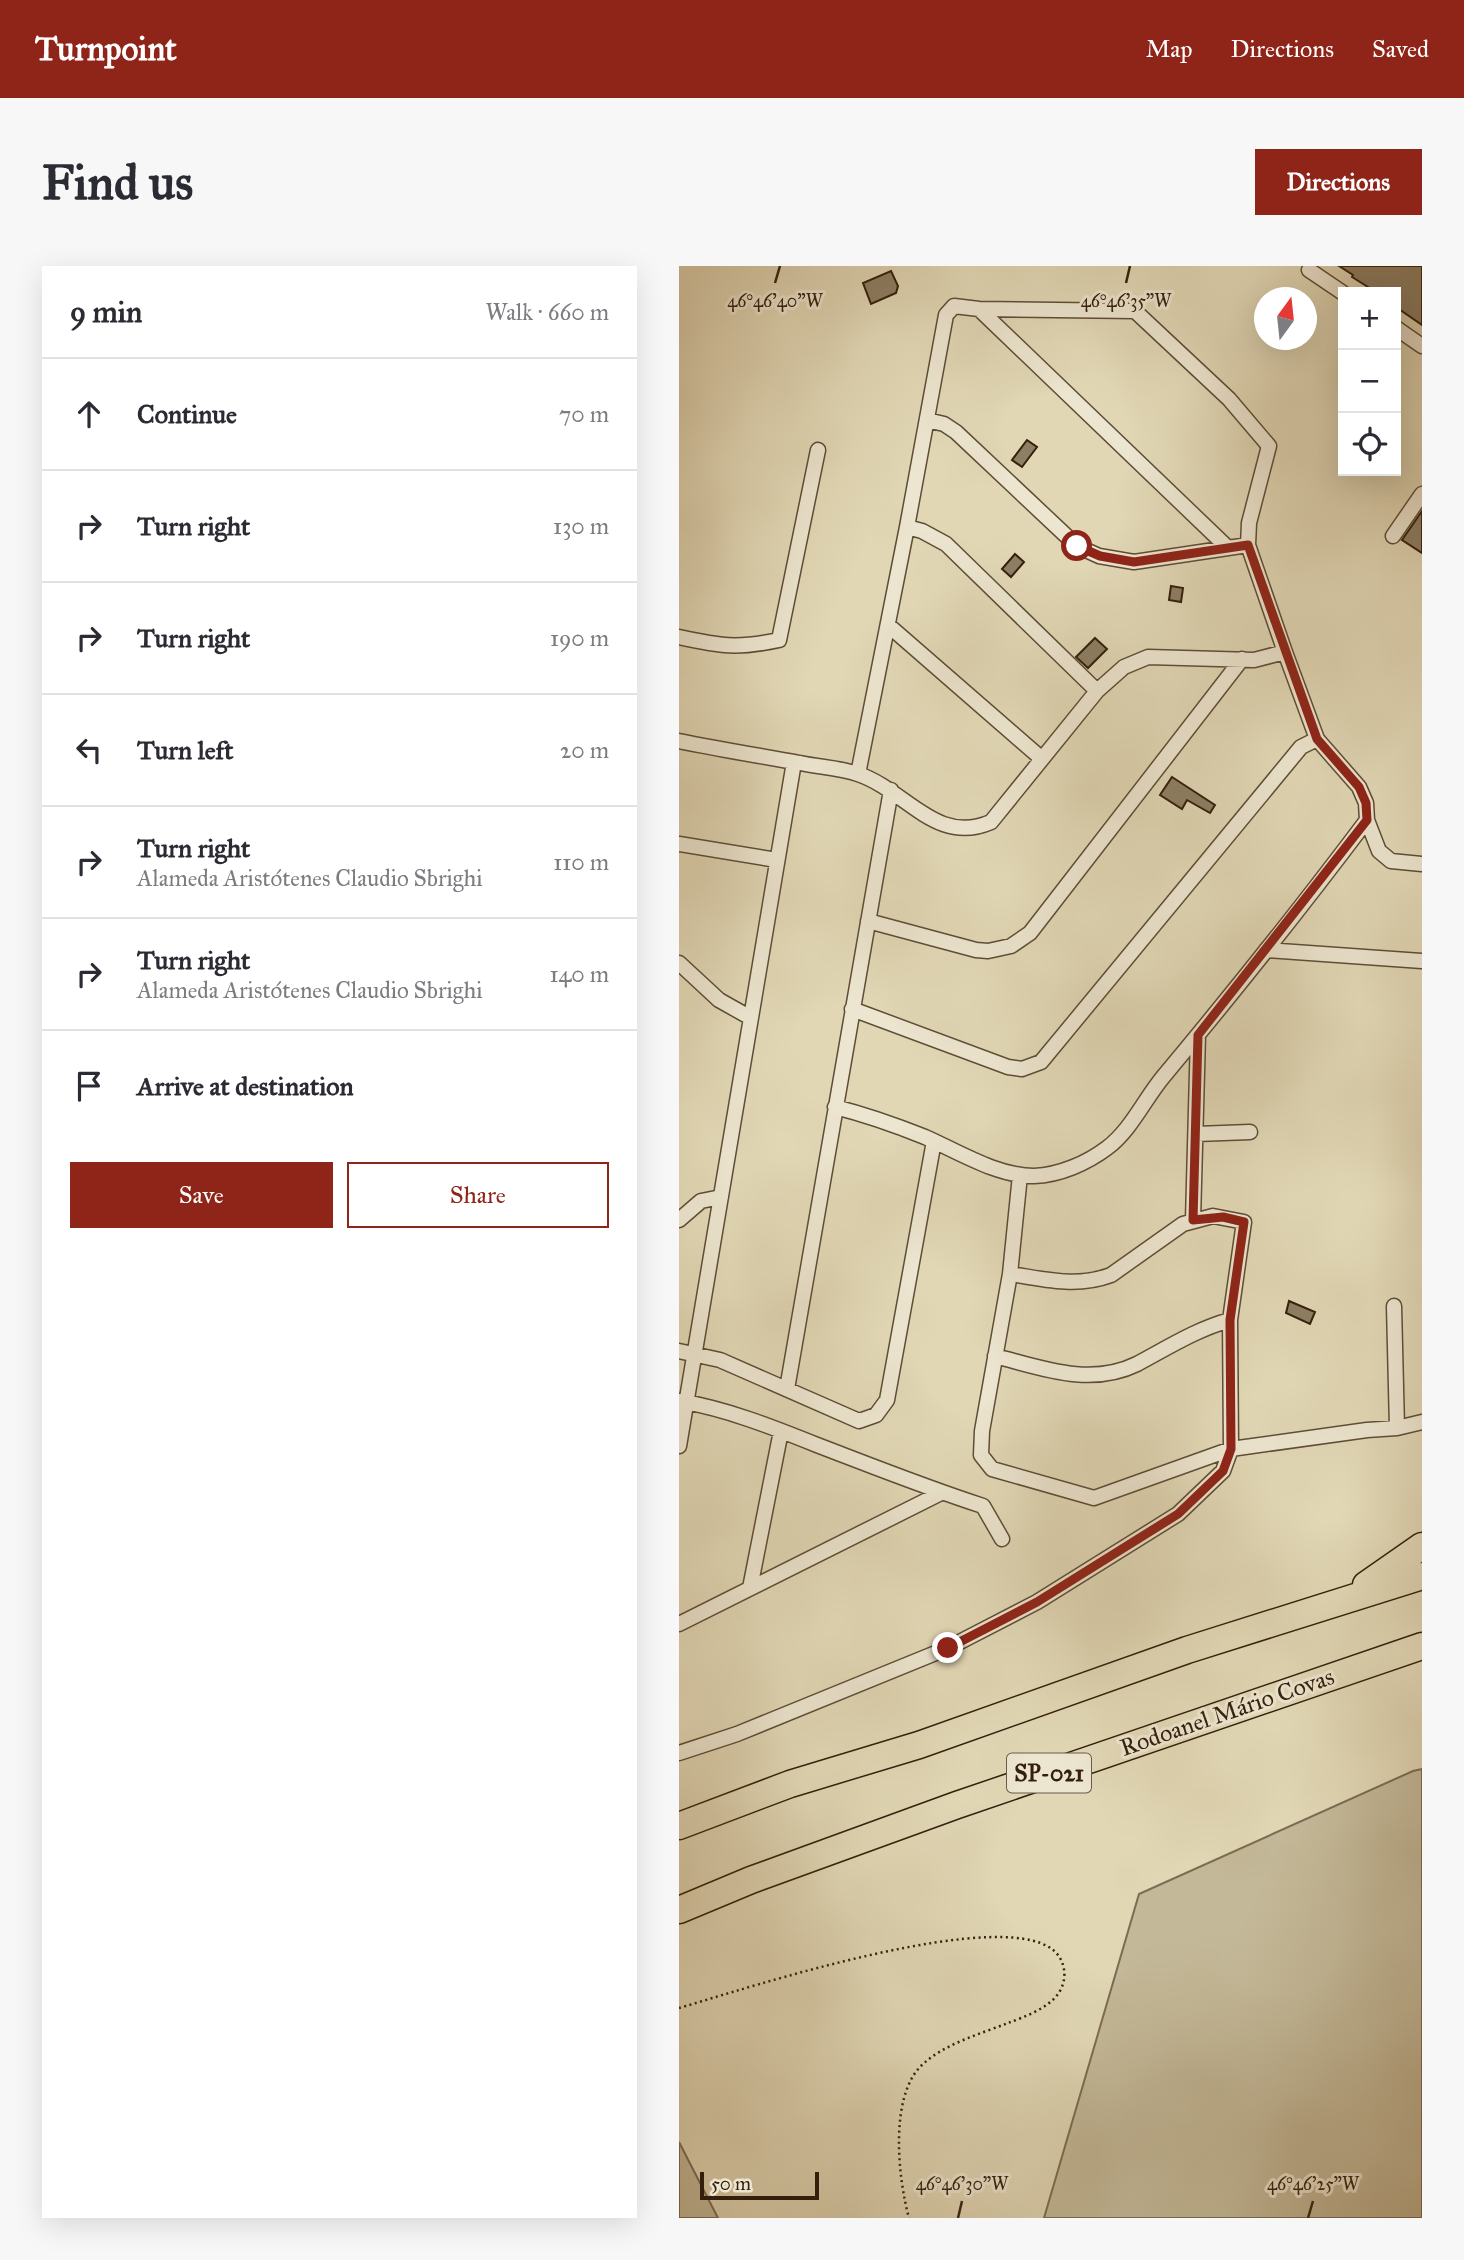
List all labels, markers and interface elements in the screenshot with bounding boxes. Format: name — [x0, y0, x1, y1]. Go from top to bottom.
text: Turnpoint — [35, 29, 177, 69]
text: Map — [1146, 34, 1193, 64]
text: Directions — [1231, 34, 1334, 64]
text: Saved — [1372, 34, 1429, 64]
button: Directions — [1255, 149, 1422, 215]
text: Find us — [42, 153, 193, 212]
north arrow — [1254, 287, 1317, 350]
map controls — [1338, 287, 1401, 476]
button: + — [1338, 287, 1401, 350]
text: 46°46'40"W — [727, 290, 824, 312]
text: 46°46'35"W — [1081, 290, 1172, 312]
text: 9 min — [70, 294, 142, 330]
text: Walk · 660 m — [485, 298, 609, 326]
button: − — [1338, 350, 1401, 413]
icon: ahead — [70, 395, 108, 433]
text: Continue — [137, 398, 237, 430]
text: 70 m — [559, 400, 609, 428]
button: locate — [1338, 413, 1401, 476]
icon: right — [70, 507, 108, 545]
text: Turn right — [137, 510, 250, 542]
text: 130 m — [553, 512, 609, 540]
route start — [1061, 530, 1092, 561]
icon: right — [70, 619, 108, 657]
text: Turn right — [137, 622, 250, 654]
text: 190 m — [550, 624, 609, 652]
icon: left — [70, 731, 108, 769]
text: Turn left — [137, 734, 233, 766]
text: 20 m — [560, 736, 609, 764]
text: Turn right — [137, 832, 250, 864]
icon: right — [70, 843, 108, 881]
text: 110 m — [553, 848, 609, 876]
text: Alameda Aristótenes Claudio Sbrighi — [137, 864, 483, 892]
text: Turn right — [137, 944, 250, 976]
icon: right — [70, 955, 108, 993]
text: 140 m — [549, 960, 609, 988]
text: Alameda Aristótenes Claudio Sbrighi — [137, 976, 483, 1004]
icon: arrive — [70, 1067, 108, 1105]
text: Arrive at destination — [137, 1070, 354, 1102]
button: Save — [70, 1162, 333, 1228]
button: Share — [347, 1162, 609, 1228]
route end — [932, 1632, 963, 1663]
street label: Rodoanel Mário Covas — [1116, 1661, 1338, 1763]
road number: SP-021 — [1007, 1754, 1091, 1792]
scale bar — [700, 2169, 819, 2201]
text: 50 m — [711, 2172, 751, 2195]
text: 46°46'30"W — [916, 2173, 1009, 2195]
text: 46°46'25"W — [1267, 2173, 1360, 2195]

